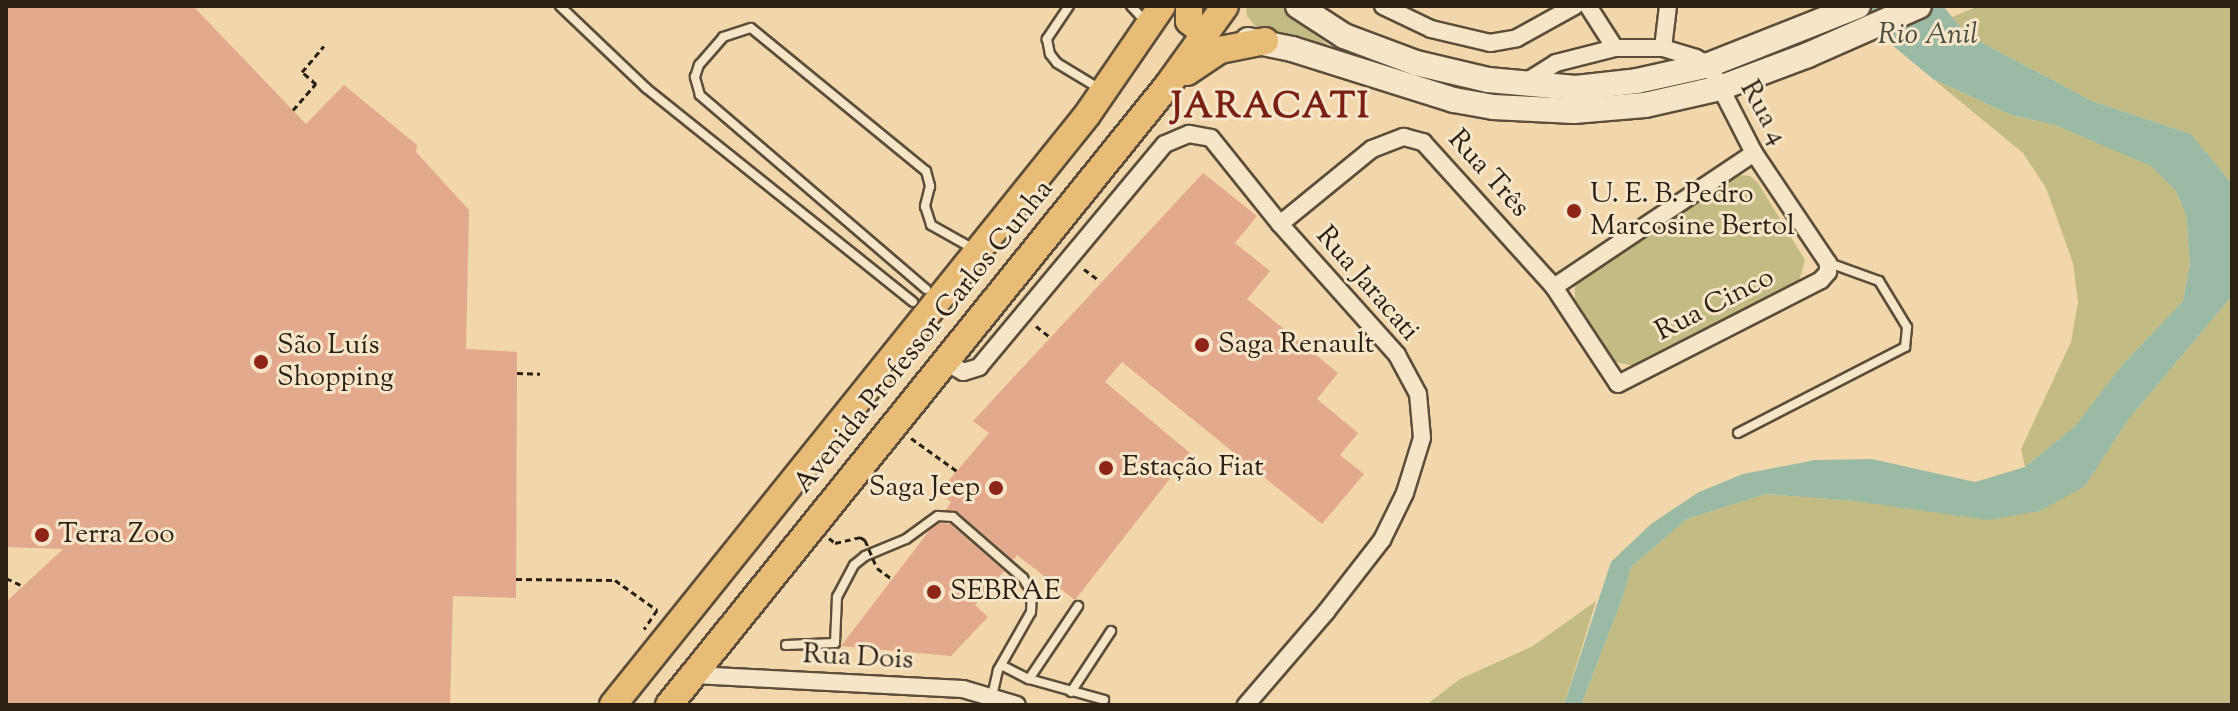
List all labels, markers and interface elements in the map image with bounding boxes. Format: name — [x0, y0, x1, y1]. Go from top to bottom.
water label: Rio Anil — [1878, 18, 1978, 54]
street label: Rua 4 — [1732, 75, 1794, 151]
district label: JARACATI — [1171, 87, 1371, 131]
street label: Rua Três — [1440, 123, 1536, 225]
street label: Avenida Professor Carlos Cunha — [787, 174, 1061, 500]
place label: U. E. B. Pedro Marcosine Bertol — [1590, 178, 1795, 244]
marker: U. E. B. Pedro Marcosine Bertol — [1565, 202, 1583, 220]
street label: Rua Jaracati — [1308, 220, 1426, 348]
street label: Rua Cinco — [1650, 261, 1780, 349]
place label: Saga Renault — [1218, 328, 1374, 362]
place label: São Luís Shopping — [277, 329, 394, 395]
marker: Saga Renault — [1193, 336, 1211, 354]
marker: São Luís Shopping — [252, 353, 270, 371]
place label: Estação Fiat — [1122, 451, 1264, 485]
marker: Estação Fiat — [1097, 459, 1115, 477]
place label: Saga Jeep — [869, 471, 980, 505]
marker: Saga Jeep — [987, 479, 1005, 497]
place label: Terra Zoo — [58, 518, 175, 552]
marker: Terra Zoo — [33, 526, 51, 544]
place label: SEBRAE — [950, 575, 1061, 609]
marker: SEBRAE — [925, 583, 943, 601]
street label: Rua Dois — [802, 638, 914, 678]

